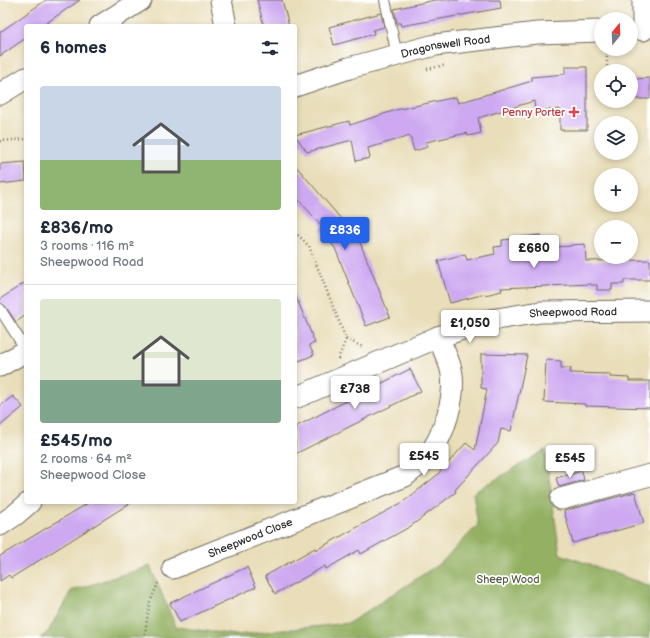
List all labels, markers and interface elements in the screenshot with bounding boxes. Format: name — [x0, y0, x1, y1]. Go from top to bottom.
north arrow — [594, 12, 638, 56]
map controls — [594, 12, 638, 264]
street label: Dragonswell Road — [399, 32, 491, 60]
icon: filters — [259, 37, 281, 59]
text: 6 homes — [40, 38, 107, 58]
button: locate — [594, 64, 638, 108]
place label: Penny Porter — [502, 106, 566, 119]
marker: Penny Porter — [568, 106, 580, 118]
icon: home — [125, 112, 197, 184]
button: layers — [594, 116, 638, 160]
button: + — [594, 168, 638, 212]
pin: £836 — [321, 217, 369, 251]
text: £836/mo — [40, 218, 113, 238]
button: − — [594, 220, 638, 264]
text: £836 — [329, 222, 361, 238]
pin: £680 — [510, 235, 558, 269]
text: 3 rooms · 116 m² — [40, 238, 134, 254]
text: £680 — [518, 240, 550, 256]
text: Sheepwood Road — [40, 254, 144, 270]
street label: Sheepwood Road — [528, 305, 617, 320]
pin: £1,050 — [437, 310, 503, 344]
text: £1,050 — [450, 315, 490, 331]
icon: home — [125, 325, 197, 397]
pin: £738 — [331, 376, 379, 410]
text: £738 — [340, 381, 370, 397]
text: £545/mo — [40, 431, 112, 451]
pin: £545 — [400, 443, 448, 477]
pin: £545 — [546, 445, 594, 479]
text: £545 — [409, 448, 439, 464]
text: £545 — [555, 450, 585, 466]
text: 2 rooms · 64 m² — [40, 451, 132, 467]
text: Sheepwood Close — [40, 467, 146, 483]
street label: Sheepwood Close — [206, 515, 295, 560]
park label: Sheep Wood — [477, 573, 539, 586]

